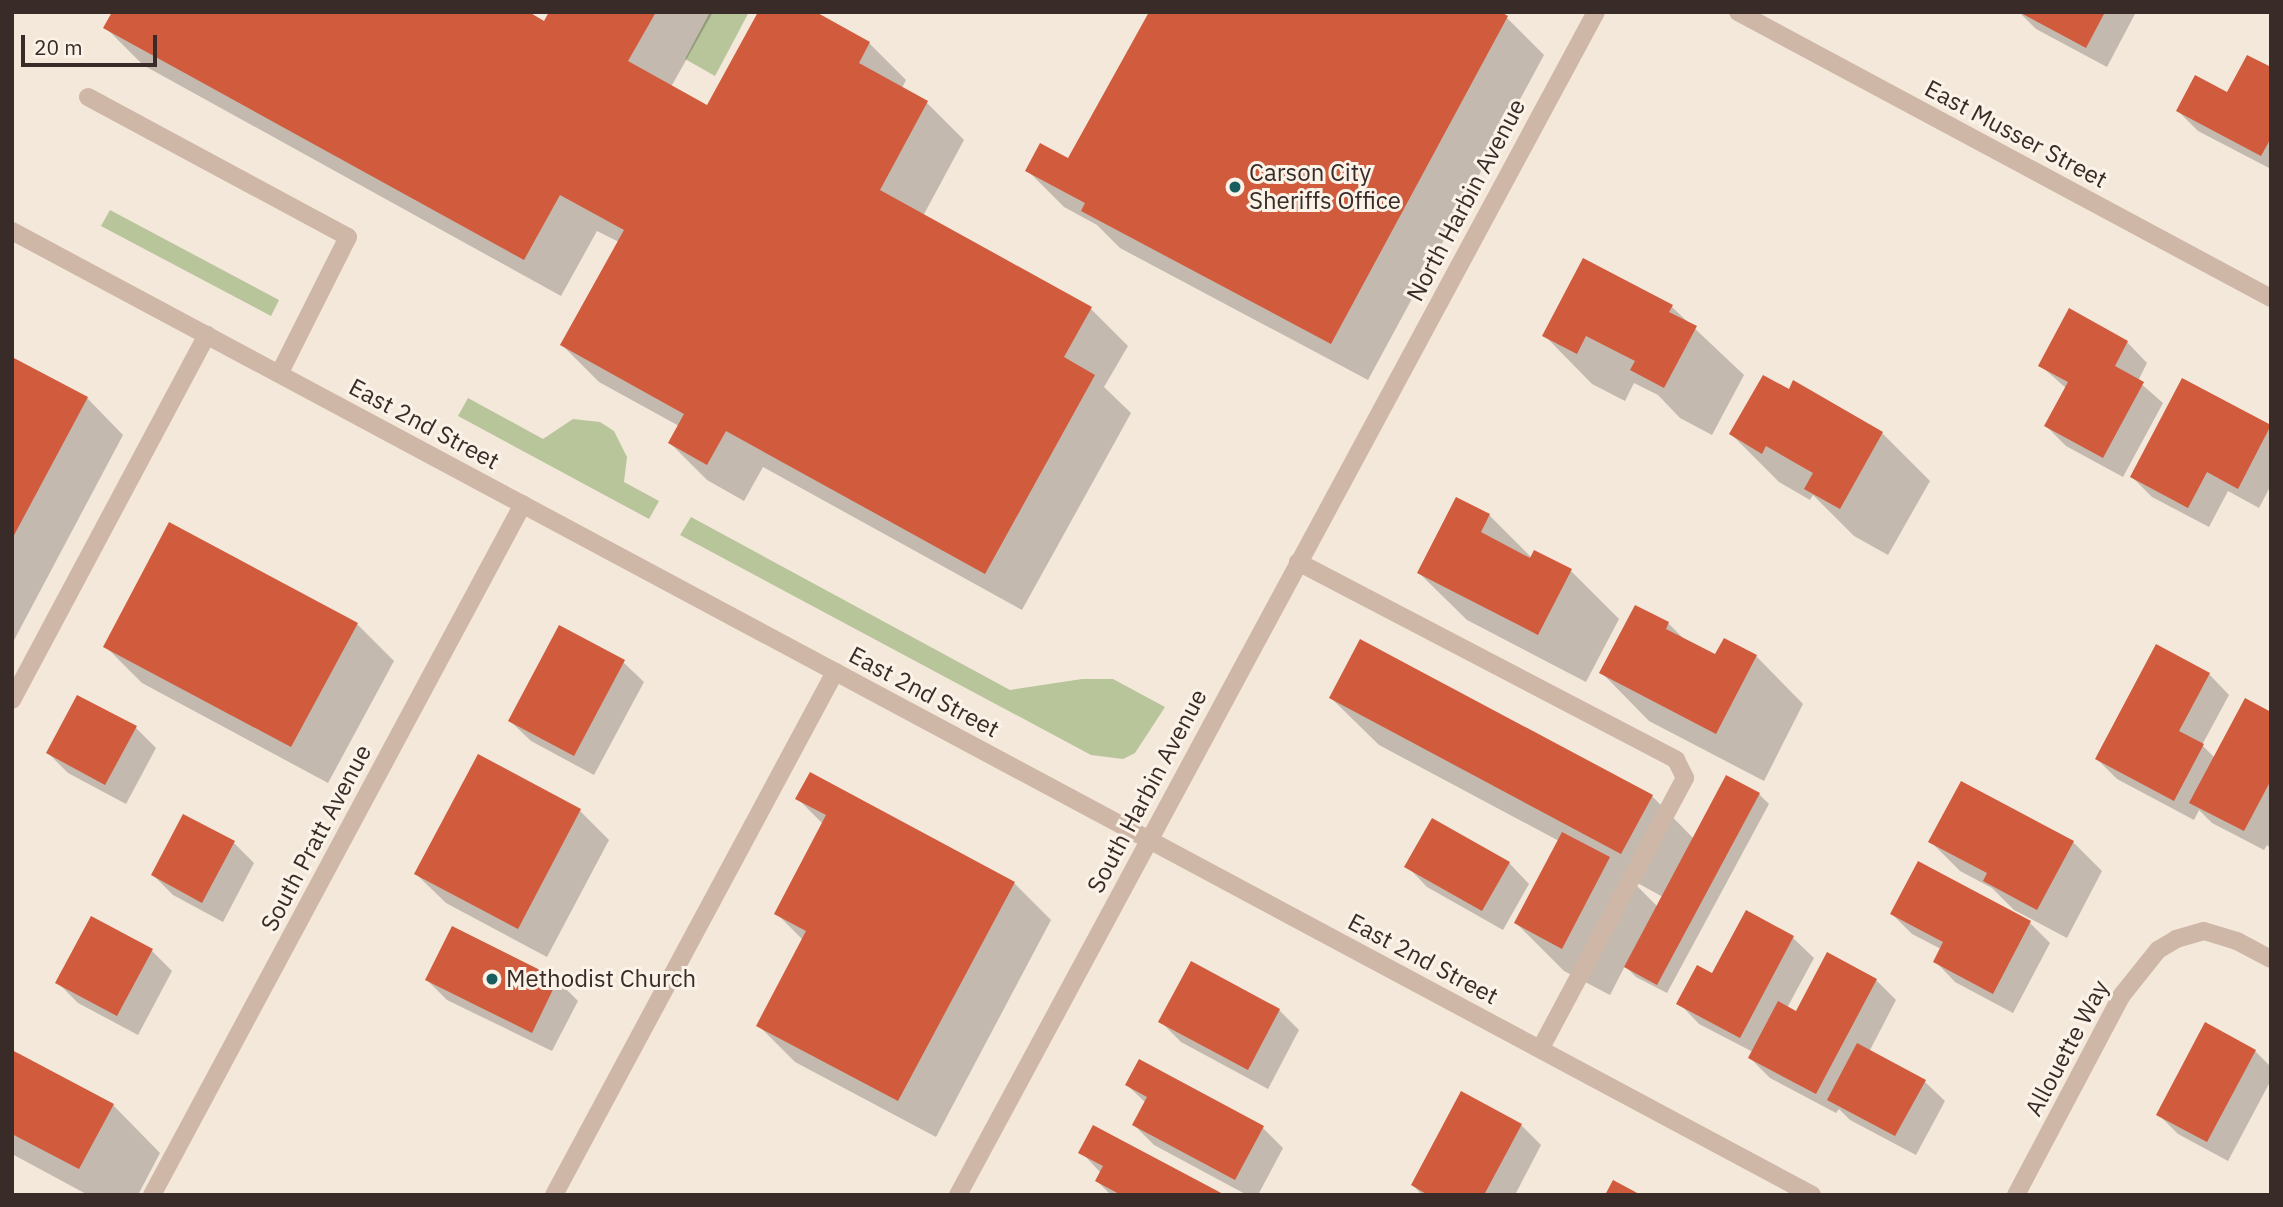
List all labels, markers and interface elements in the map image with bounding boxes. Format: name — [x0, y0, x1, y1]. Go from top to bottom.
scale bar — [24, 21, 161, 65]
text: 20 m — [34, 33, 83, 61]
street label: East Musser Street — [1920, 74, 2112, 194]
street label: North Harbin Avenue — [1400, 94, 1532, 306]
place label: Carson City Sheriffs Office — [1249, 159, 1401, 215]
marker: Carson City Sheriffs Office — [1227, 179, 1243, 195]
street label: East 2nd Street — [344, 372, 504, 476]
street label: East 2nd Street — [844, 640, 1004, 744]
street label: South Harbin Avenue — [1081, 684, 1213, 898]
street label: South Pratt Avenue — [255, 740, 377, 936]
street label: East 2nd Street — [1343, 907, 1503, 1011]
place label: Methodist Church — [506, 965, 696, 993]
marker: Methodist Church — [484, 971, 500, 987]
street label: Allouette Way — [2019, 975, 2115, 1121]

